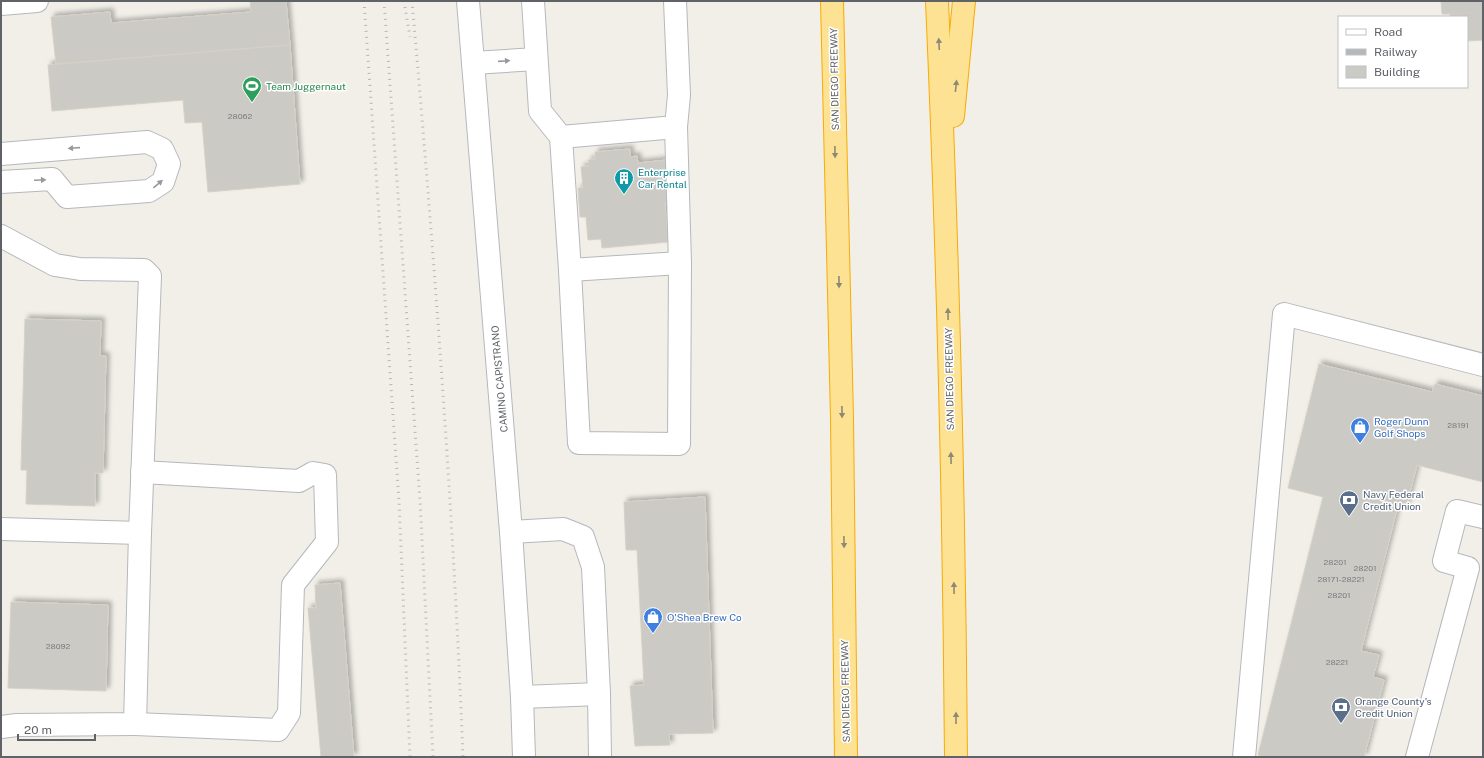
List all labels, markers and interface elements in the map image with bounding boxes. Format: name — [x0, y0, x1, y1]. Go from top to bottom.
legend — [1338, 16, 1468, 88]
text: Road — [1374, 25, 1402, 39]
street label: SAN DIEGO FREEWAY — [827, 28, 841, 130]
one-way arrow — [935, 38, 942, 50]
text: Railway — [1374, 45, 1418, 59]
one-way arrow — [498, 58, 510, 65]
text: Building — [1374, 65, 1420, 79]
sports icon: Team Juggernaut — [241, 75, 263, 103]
place label: Team Juggernaut — [266, 80, 346, 92]
one-way arrow — [953, 80, 959, 92]
house number: 28062 — [228, 111, 252, 121]
one-way arrow — [68, 145, 80, 151]
one-way arrow — [832, 146, 839, 158]
place label: Enterprise Car Rental — [638, 166, 687, 190]
building icon: Enterprise Car Rental — [613, 167, 635, 195]
one-way arrow — [34, 176, 46, 183]
one-way arrow — [153, 180, 164, 188]
one-way arrow — [836, 276, 842, 289]
one-way arrow — [945, 307, 951, 320]
street label: CAMINO CAPISTRANO — [488, 325, 510, 433]
street label: SAN DIEGO FREEWAY — [942, 328, 956, 430]
one-way arrow — [839, 406, 845, 419]
place label: Roger Dunn Golf Shops — [1374, 415, 1429, 439]
shop icon: Roger Dunn Golf Shops — [1349, 416, 1371, 444]
house number: 28191 — [1447, 420, 1469, 430]
one-way arrow — [948, 451, 954, 464]
place label: Navy Federal Credit Union — [1363, 488, 1424, 512]
bank icon: Navy Federal Credit Union — [1338, 489, 1360, 517]
one-way arrow — [841, 536, 847, 549]
house number: 28201 — [1324, 557, 1346, 567]
house number: 28201 — [1354, 563, 1376, 573]
house number: 28171-28221 — [1317, 574, 1365, 584]
one-way arrow — [951, 581, 957, 594]
house number: 28201 — [1328, 590, 1350, 600]
shop icon: O'Shea Brew Co — [642, 606, 664, 634]
place label: O'Shea Brew Co — [667, 611, 742, 623]
street label: SAN DIEGO FREEWAY — [838, 640, 852, 742]
house number: 28092 — [46, 641, 70, 651]
house number: 28221 — [1326, 657, 1348, 667]
place label: Orange County's Credit Union — [1355, 695, 1431, 719]
bank icon: Orange County's Credit Union — [1330, 696, 1352, 724]
one-way arrow — [953, 711, 959, 724]
scale bar — [18, 716, 95, 742]
text: 20 m — [24, 723, 52, 737]

